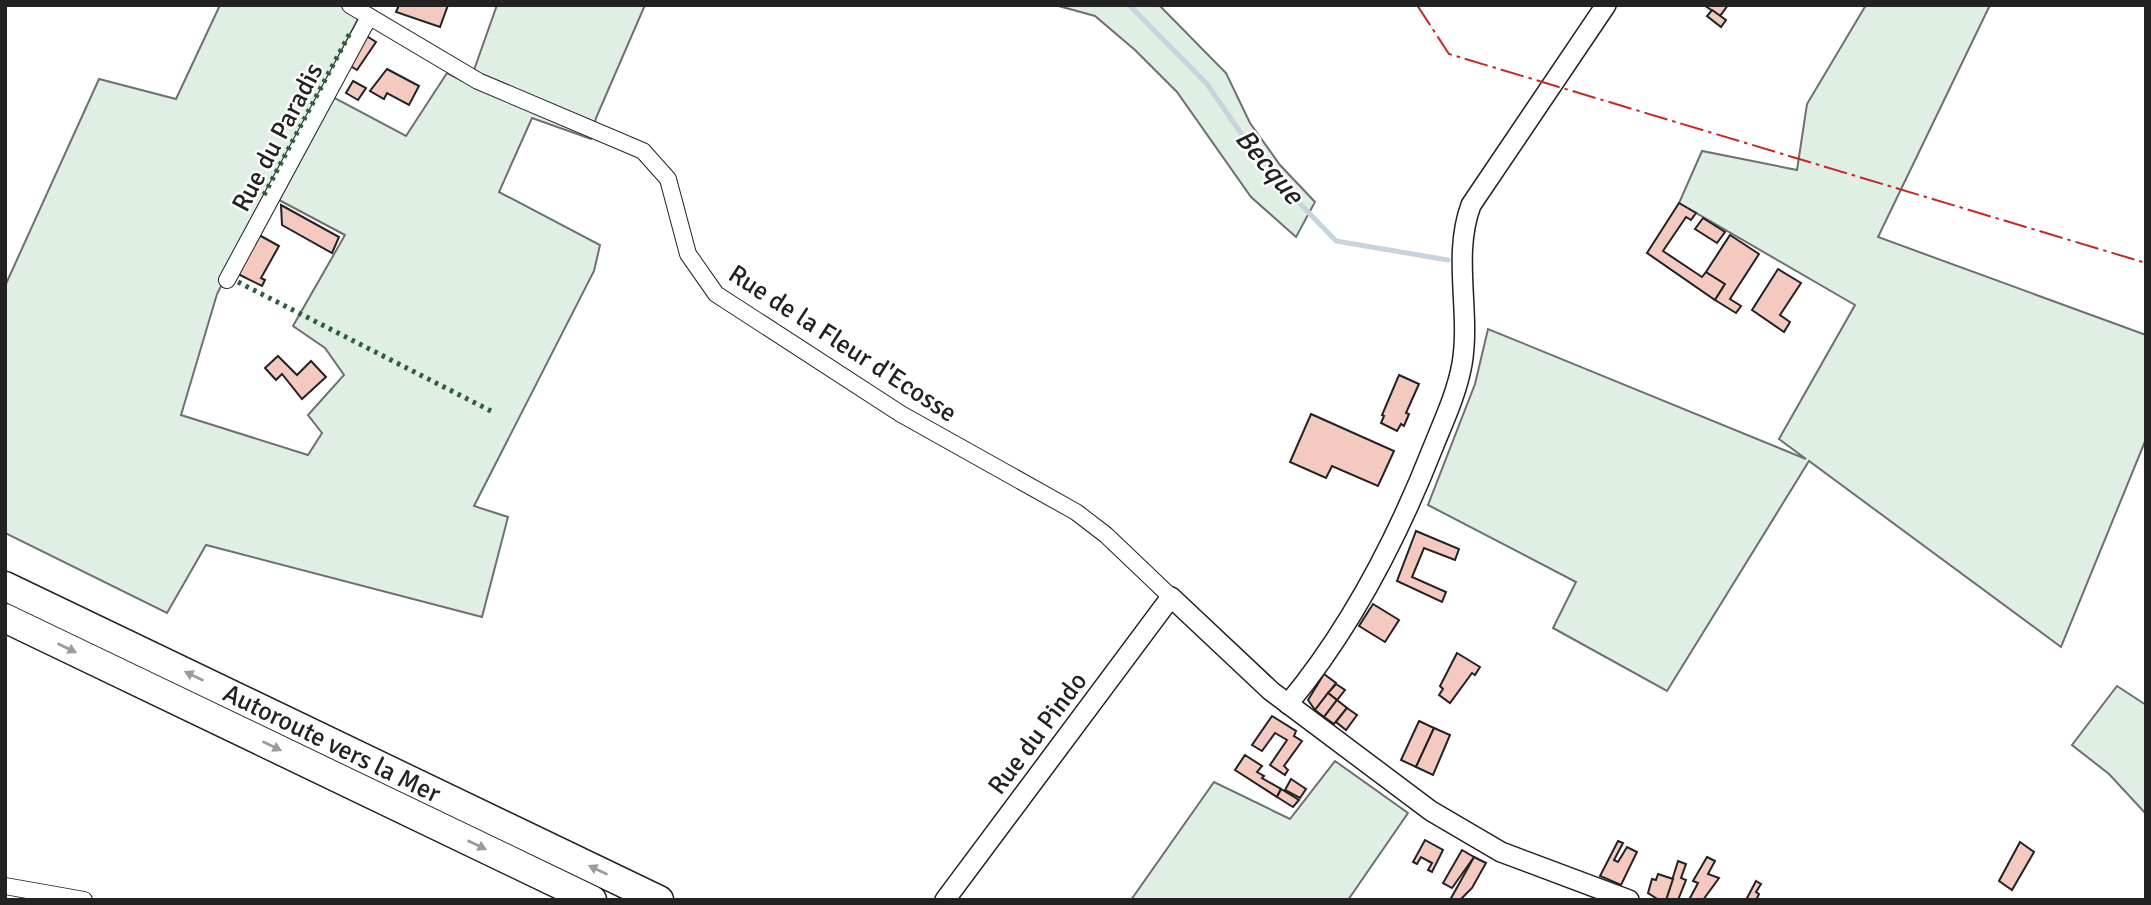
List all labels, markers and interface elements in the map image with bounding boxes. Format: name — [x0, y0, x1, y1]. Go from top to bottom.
street label: Rue du Paradis — [225, 58, 330, 217]
water label: Becque — [1228, 122, 1312, 213]
street label: Rue de la Fleur d'Ecosse — [722, 258, 962, 430]
one-way arrow — [57, 642, 77, 653]
street label: Rue du Pindo — [981, 666, 1094, 801]
one-way arrow — [184, 671, 204, 682]
street label: Autoroute vers la Mer — [218, 677, 446, 811]
one-way arrow — [262, 740, 282, 752]
one-way arrow — [467, 839, 487, 850]
one-way arrow — [588, 865, 608, 876]

